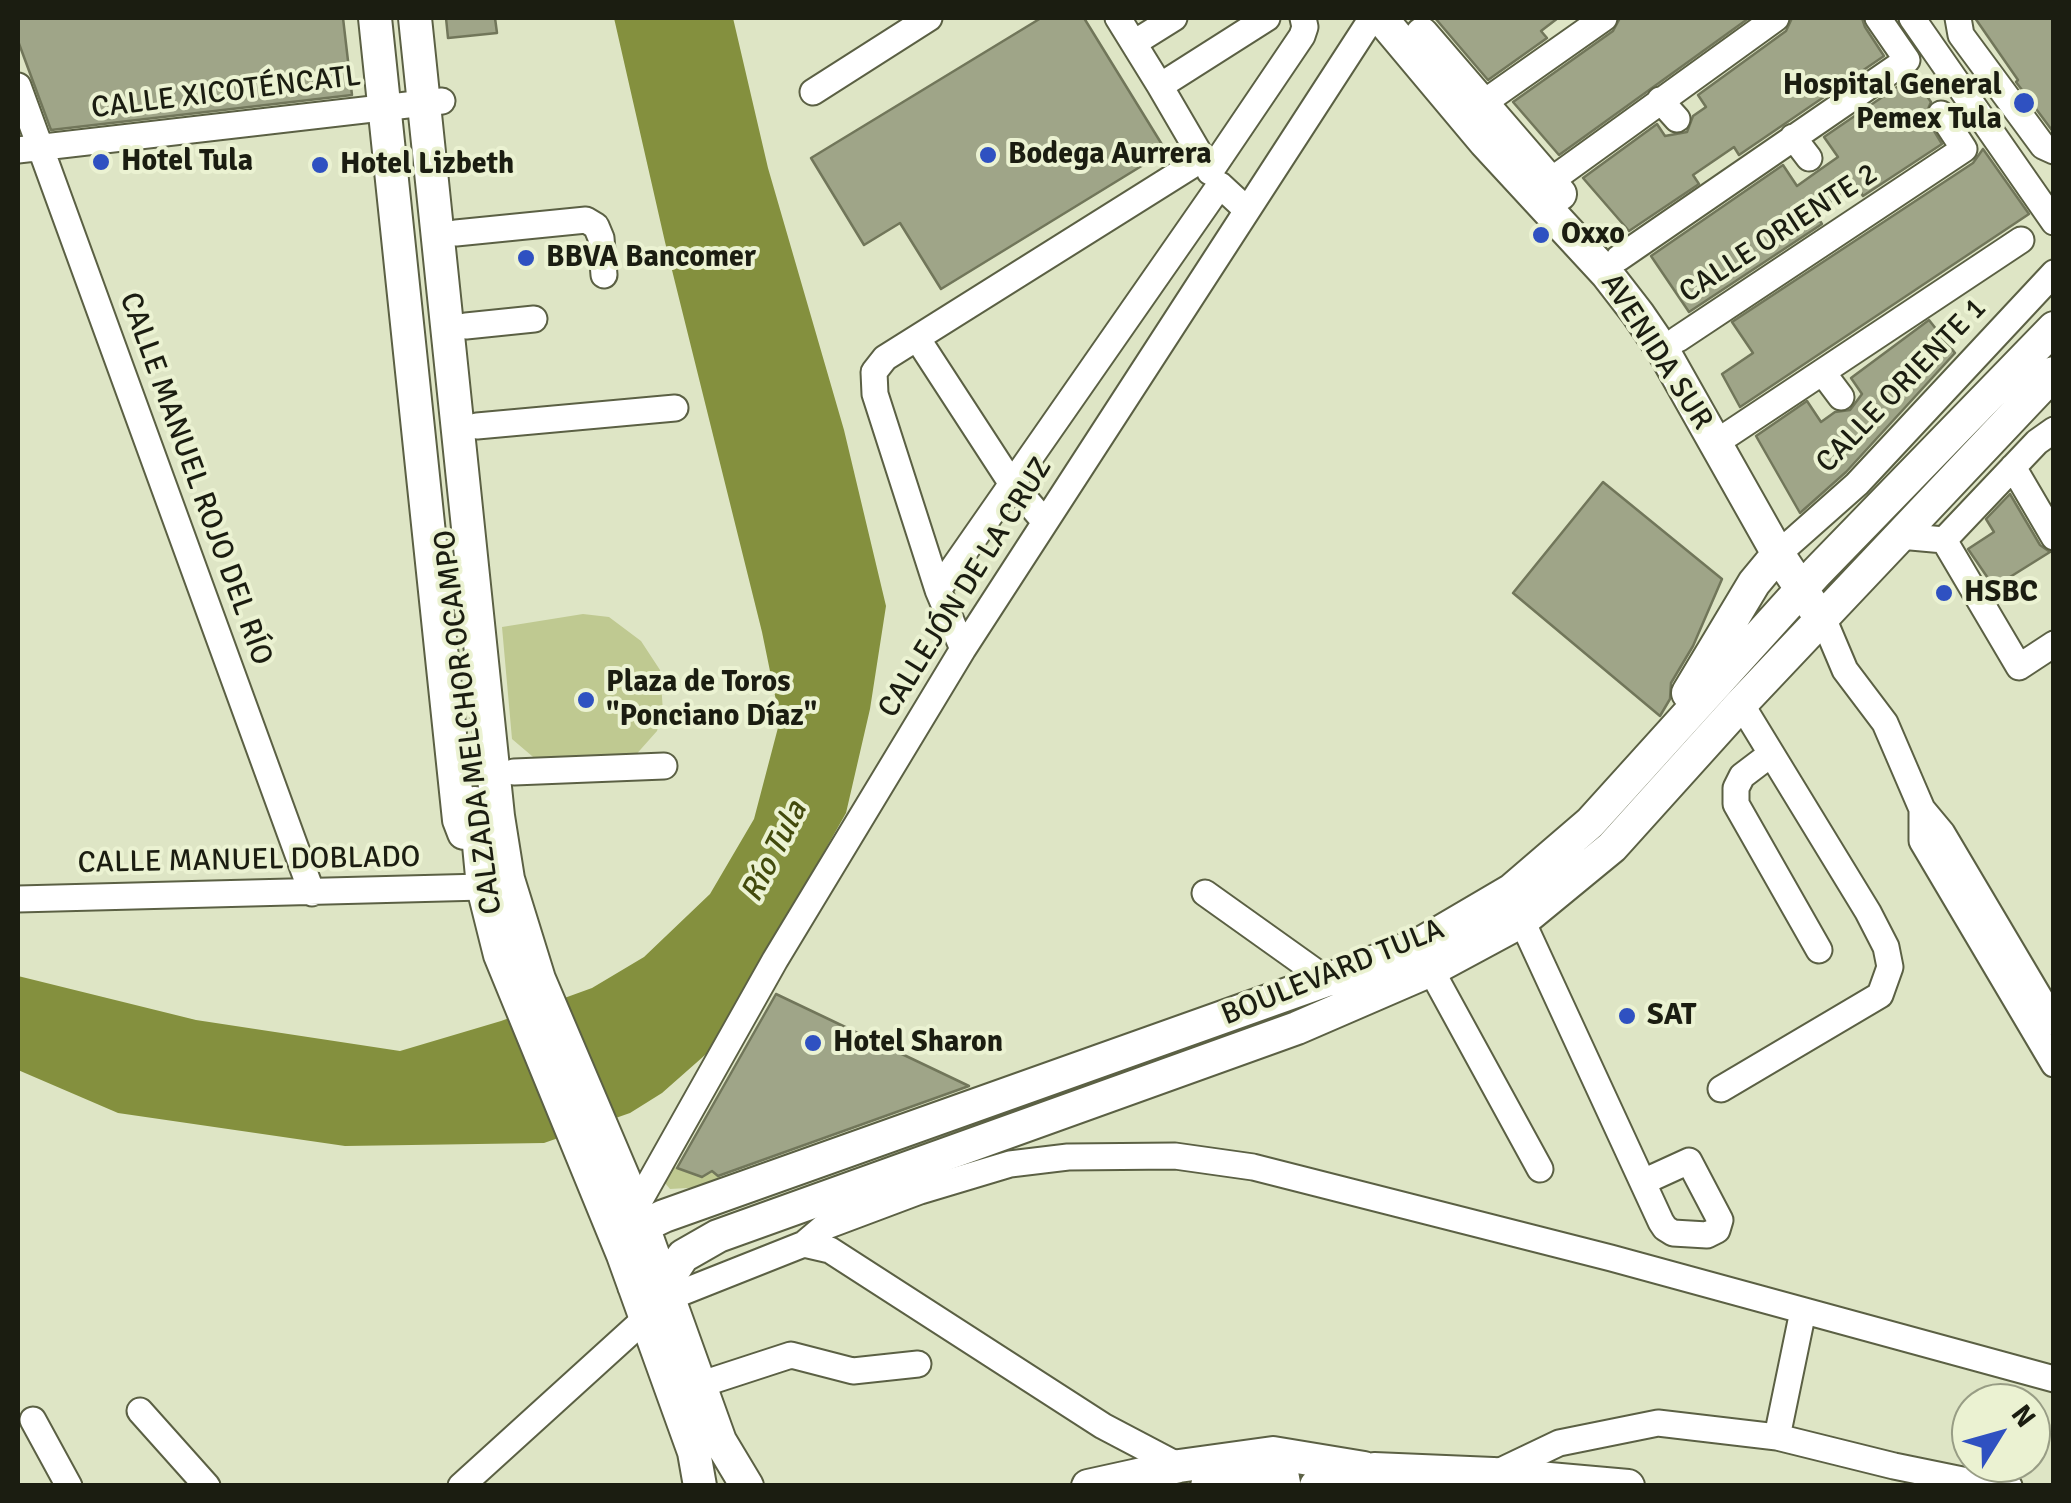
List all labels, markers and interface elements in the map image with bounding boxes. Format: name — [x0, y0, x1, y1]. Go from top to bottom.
street label: CALLE XICOTÉNCATL — [89, 59, 363, 127]
place label: Hospital General Pemex Tula — [1783, 68, 2002, 138]
marker: Hospital General Pemex Tula — [2011, 90, 2037, 116]
place label: Bodega Aurrera — [1008, 137, 1212, 173]
place label: Hotel Tula — [121, 144, 253, 180]
marker: Bodega Aurrera — [977, 144, 999, 166]
place label: Hotel Lizbeth — [340, 147, 514, 183]
marker: Hotel Tula — [90, 151, 112, 173]
marker: Hotel Lizbeth — [309, 154, 331, 176]
street label: CALLE ORIENTE 2 — [1673, 156, 1885, 312]
place label: Oxxo — [1561, 217, 1625, 253]
marker: Oxxo — [1530, 224, 1552, 246]
place label: BBVA Bancomer — [546, 240, 756, 276]
marker: BBVA Bancomer — [515, 247, 537, 269]
street label: AVENIDA SUR — [1592, 267, 1720, 437]
street label: CALLE MANUEL ROJO DEL RÍO — [111, 288, 279, 670]
street label: CALLE ORIENTE 1 — [1809, 291, 1995, 481]
street label: CALLEJÓN DE LA CRUZ — [871, 451, 1061, 725]
street label: CALZADA MELCHOR OCAMPO — [428, 528, 510, 916]
place label: HSBC — [1964, 575, 2038, 611]
marker: HSBC — [1933, 582, 1955, 604]
place label: Plaza de Toros "Ponciano Díaz" — [606, 665, 817, 736]
marker: Plaza de Toros "Ponciano Díaz" — [575, 689, 597, 711]
water label: Río Tula — [733, 795, 817, 909]
street label: CALLE MANUEL DOBLADO — [77, 840, 421, 882]
street label: BOULEVARD TULA — [1216, 912, 1450, 1034]
place label: SAT — [1647, 998, 1696, 1034]
marker: SAT — [1616, 1005, 1638, 1027]
place label: Hotel Sharon — [833, 1025, 1003, 1061]
marker: Hotel Sharon — [802, 1032, 824, 1054]
north arrow — [1951, 1383, 2051, 1483]
text: N — [2004, 1398, 2043, 1434]

